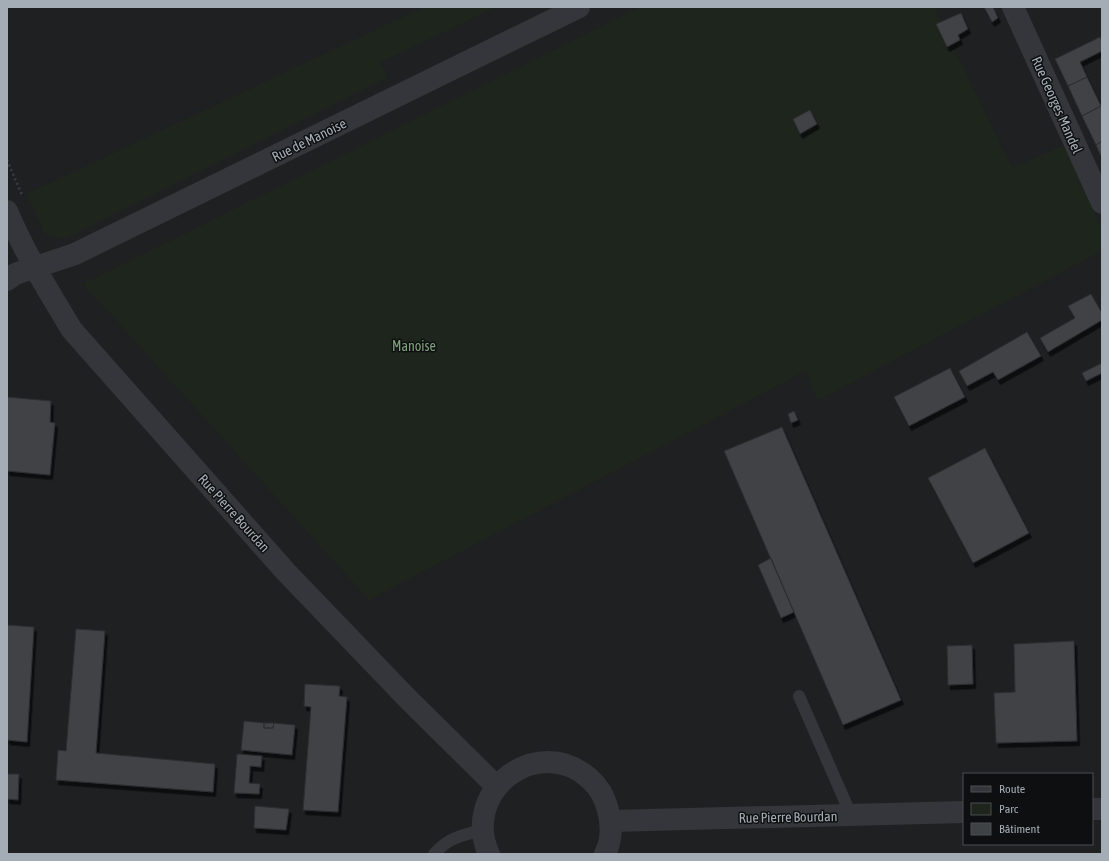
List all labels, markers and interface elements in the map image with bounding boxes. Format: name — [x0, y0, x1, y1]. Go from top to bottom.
street label: Rue Georges Mandel — [1028, 54, 1086, 156]
street label: Rue de Manoise — [269, 115, 349, 165]
park label: Manoise — [392, 338, 436, 354]
street label: Rue Pierre Bourdan — [195, 471, 273, 555]
legend — [963, 773, 1093, 845]
text: Route — [999, 782, 1025, 796]
text: Parc — [999, 802, 1019, 816]
street label: Rue Pierre Bourdan — [738, 808, 838, 826]
text: Bâtiment — [999, 822, 1040, 836]

